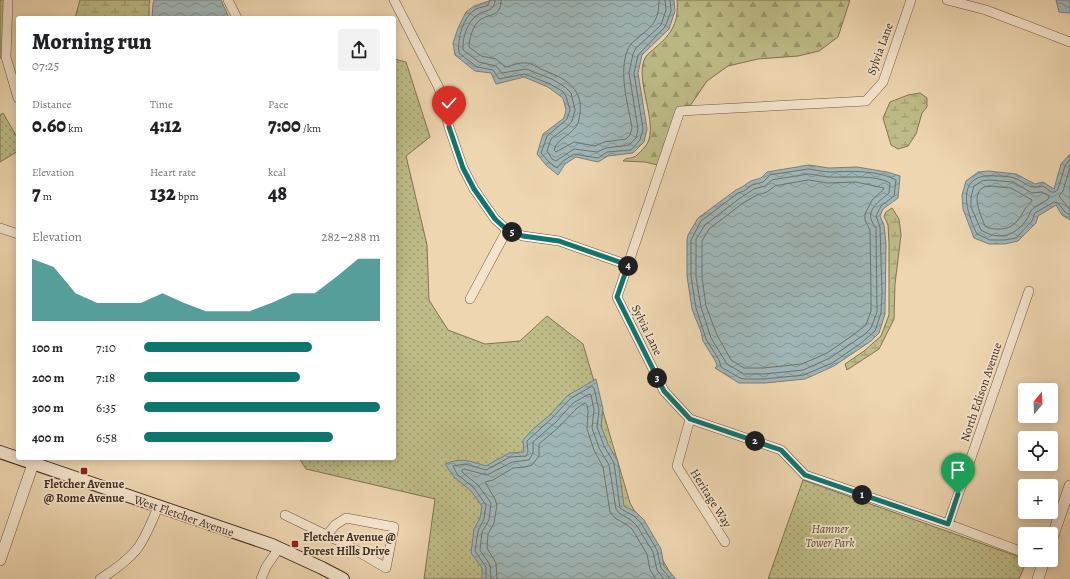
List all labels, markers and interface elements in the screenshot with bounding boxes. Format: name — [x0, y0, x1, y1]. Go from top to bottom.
street label: Sylvia Lane — [863, 21, 897, 77]
text: Morning run — [32, 27, 152, 57]
button: share — [338, 29, 380, 71]
text: 07:25 — [32, 57, 59, 74]
pin — [432, 86, 466, 127]
icon: check — [438, 92, 460, 114]
text: Distance — [32, 97, 71, 112]
text: Time — [150, 97, 173, 112]
text: Pace — [268, 97, 288, 112]
text: 0.60 — [32, 112, 66, 139]
text: 4:12 — [150, 112, 181, 139]
text: 7:00 — [268, 112, 301, 139]
text: km — [66, 121, 83, 136]
text: /km — [301, 121, 321, 136]
text: Elevation — [32, 165, 74, 180]
text: Heart rate — [150, 165, 196, 180]
text: kcal — [268, 165, 286, 180]
text: 7 — [32, 180, 41, 207]
text: 132 — [150, 180, 176, 207]
text: 48 — [268, 180, 287, 207]
text: m — [41, 189, 52, 204]
text: bpm — [176, 189, 199, 204]
pin: 5 — [502, 222, 522, 242]
text: 5 — [510, 224, 514, 239]
text: Elevation — [32, 228, 82, 245]
text: 282–288 m — [321, 228, 380, 245]
pin: 4 — [618, 256, 638, 276]
text: 4 — [625, 258, 631, 273]
street label: Sylvia Lane — [628, 302, 666, 358]
text: 100 m — [32, 339, 63, 356]
text: 7:10 — [96, 339, 116, 356]
street label: North Edison Avenue — [957, 340, 1005, 444]
pin: 3 — [647, 368, 667, 388]
text: 200 m — [32, 369, 65, 386]
text: 7:18 — [96, 369, 115, 386]
text: 3 — [655, 370, 659, 385]
north arrow — [1018, 383, 1058, 423]
map controls — [1018, 383, 1058, 567]
text: 300 m — [32, 399, 64, 416]
text: 6:35 — [96, 399, 116, 416]
text: 400 m — [32, 429, 64, 446]
text: 6:58 — [96, 429, 117, 446]
pin: 2 — [745, 431, 765, 451]
button: locate — [1018, 431, 1058, 471]
text: 2 — [752, 433, 758, 448]
pin — [941, 453, 975, 494]
icon: arrive — [947, 459, 969, 481]
marker: Fletcher Avenue @ Rome Avenue — [79, 466, 89, 476]
street label: Heritage Way — [687, 466, 736, 531]
place label: Fletcher Avenue @ Rome Avenue — [44, 476, 125, 506]
button: + — [1018, 479, 1058, 519]
pin: 1 — [852, 485, 872, 505]
text: 1 — [860, 487, 864, 502]
street label: West Fletcher Avenue — [131, 491, 236, 541]
park label: Hamner Tower Park — [805, 521, 855, 551]
button: − — [1018, 527, 1058, 567]
place label: Fletcher Avenue @ Forest Hills Drive — [303, 529, 396, 559]
marker: Fletcher Avenue @ Forest Hills Drive — [290, 539, 300, 549]

